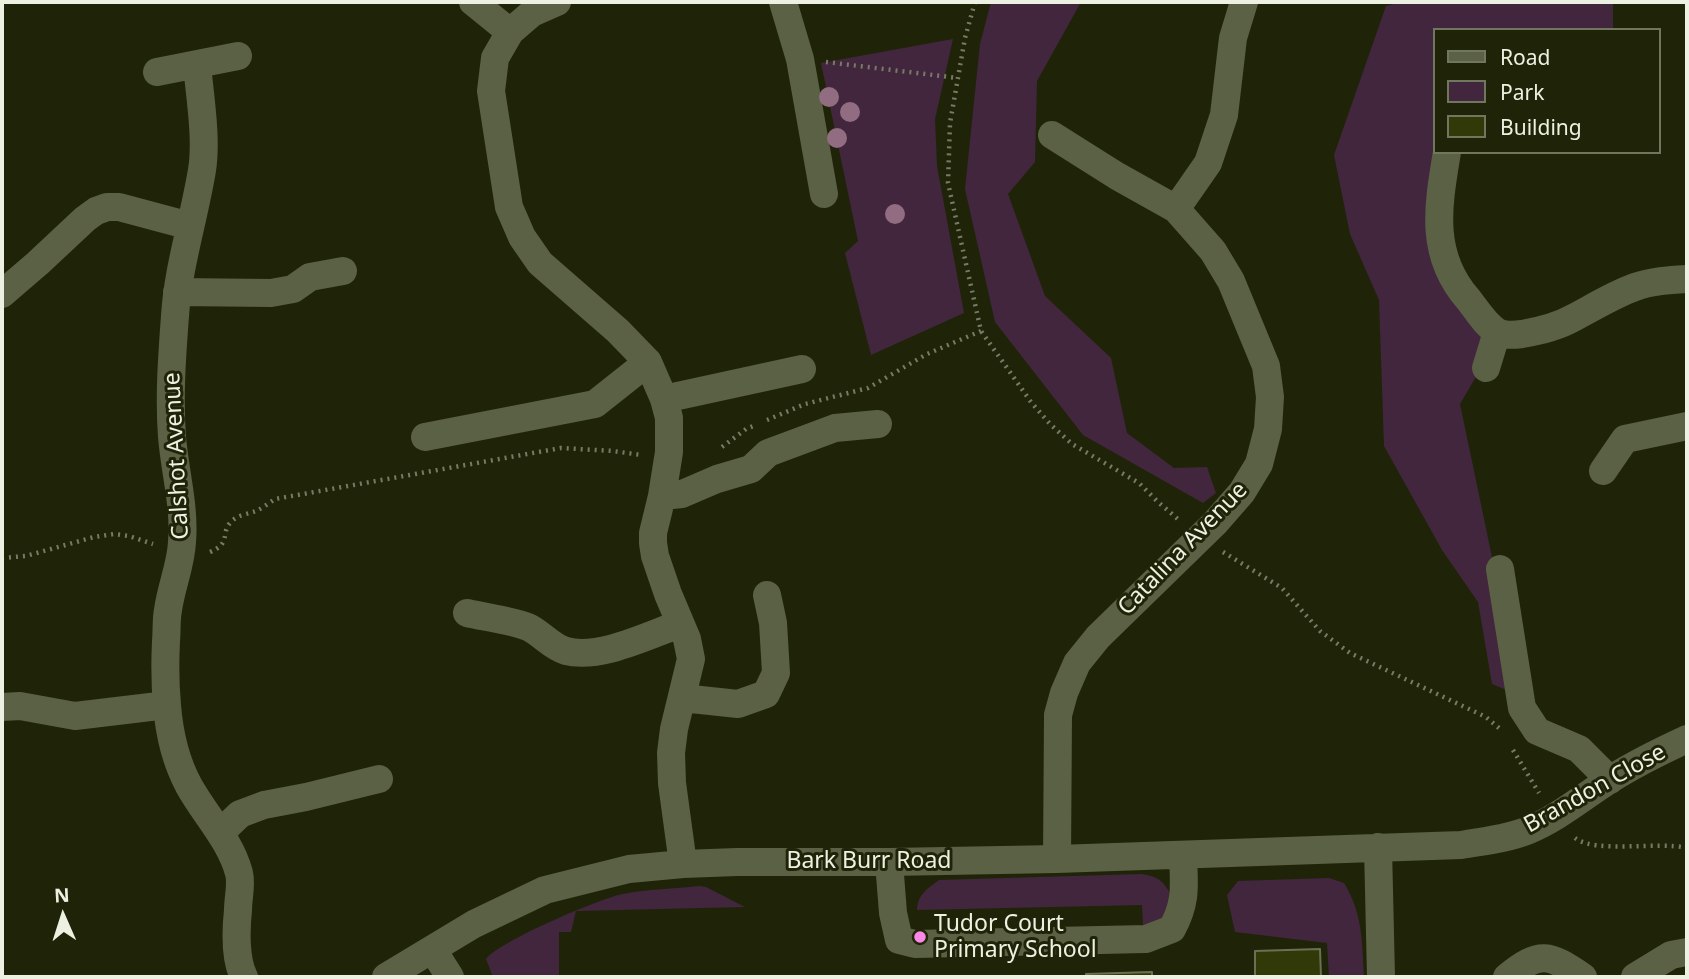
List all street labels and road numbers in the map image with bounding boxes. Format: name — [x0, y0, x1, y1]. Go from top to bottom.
street label: Calshot Avenue — [159, 372, 195, 540]
street label: Catalina Avenue — [1113, 477, 1253, 621]
street label: Brandon Close — [1519, 739, 1671, 839]
street label: Bark Burr Road — [786, 847, 952, 875]

